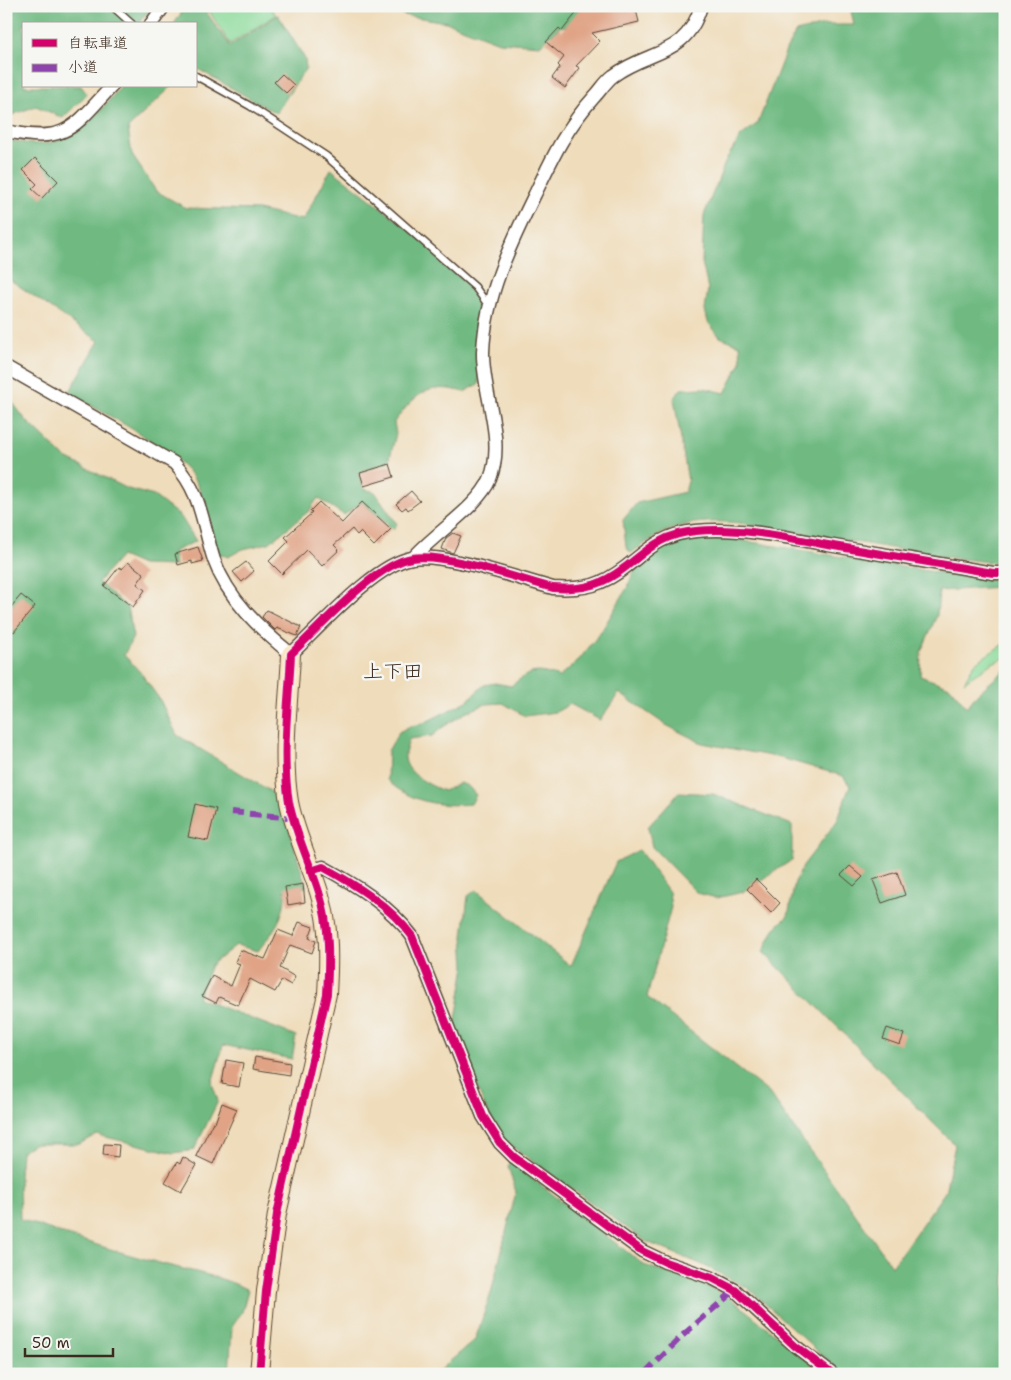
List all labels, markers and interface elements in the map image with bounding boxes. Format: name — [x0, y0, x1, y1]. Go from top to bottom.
legend — [22, 22, 198, 88]
text: 自転車道 — [68, 33, 128, 53]
text: 小道 — [68, 57, 98, 77]
district label: 上下田 — [363, 658, 423, 684]
scale bar — [25, 1325, 112, 1357]
text: 50 m — [32, 1333, 70, 1353]

